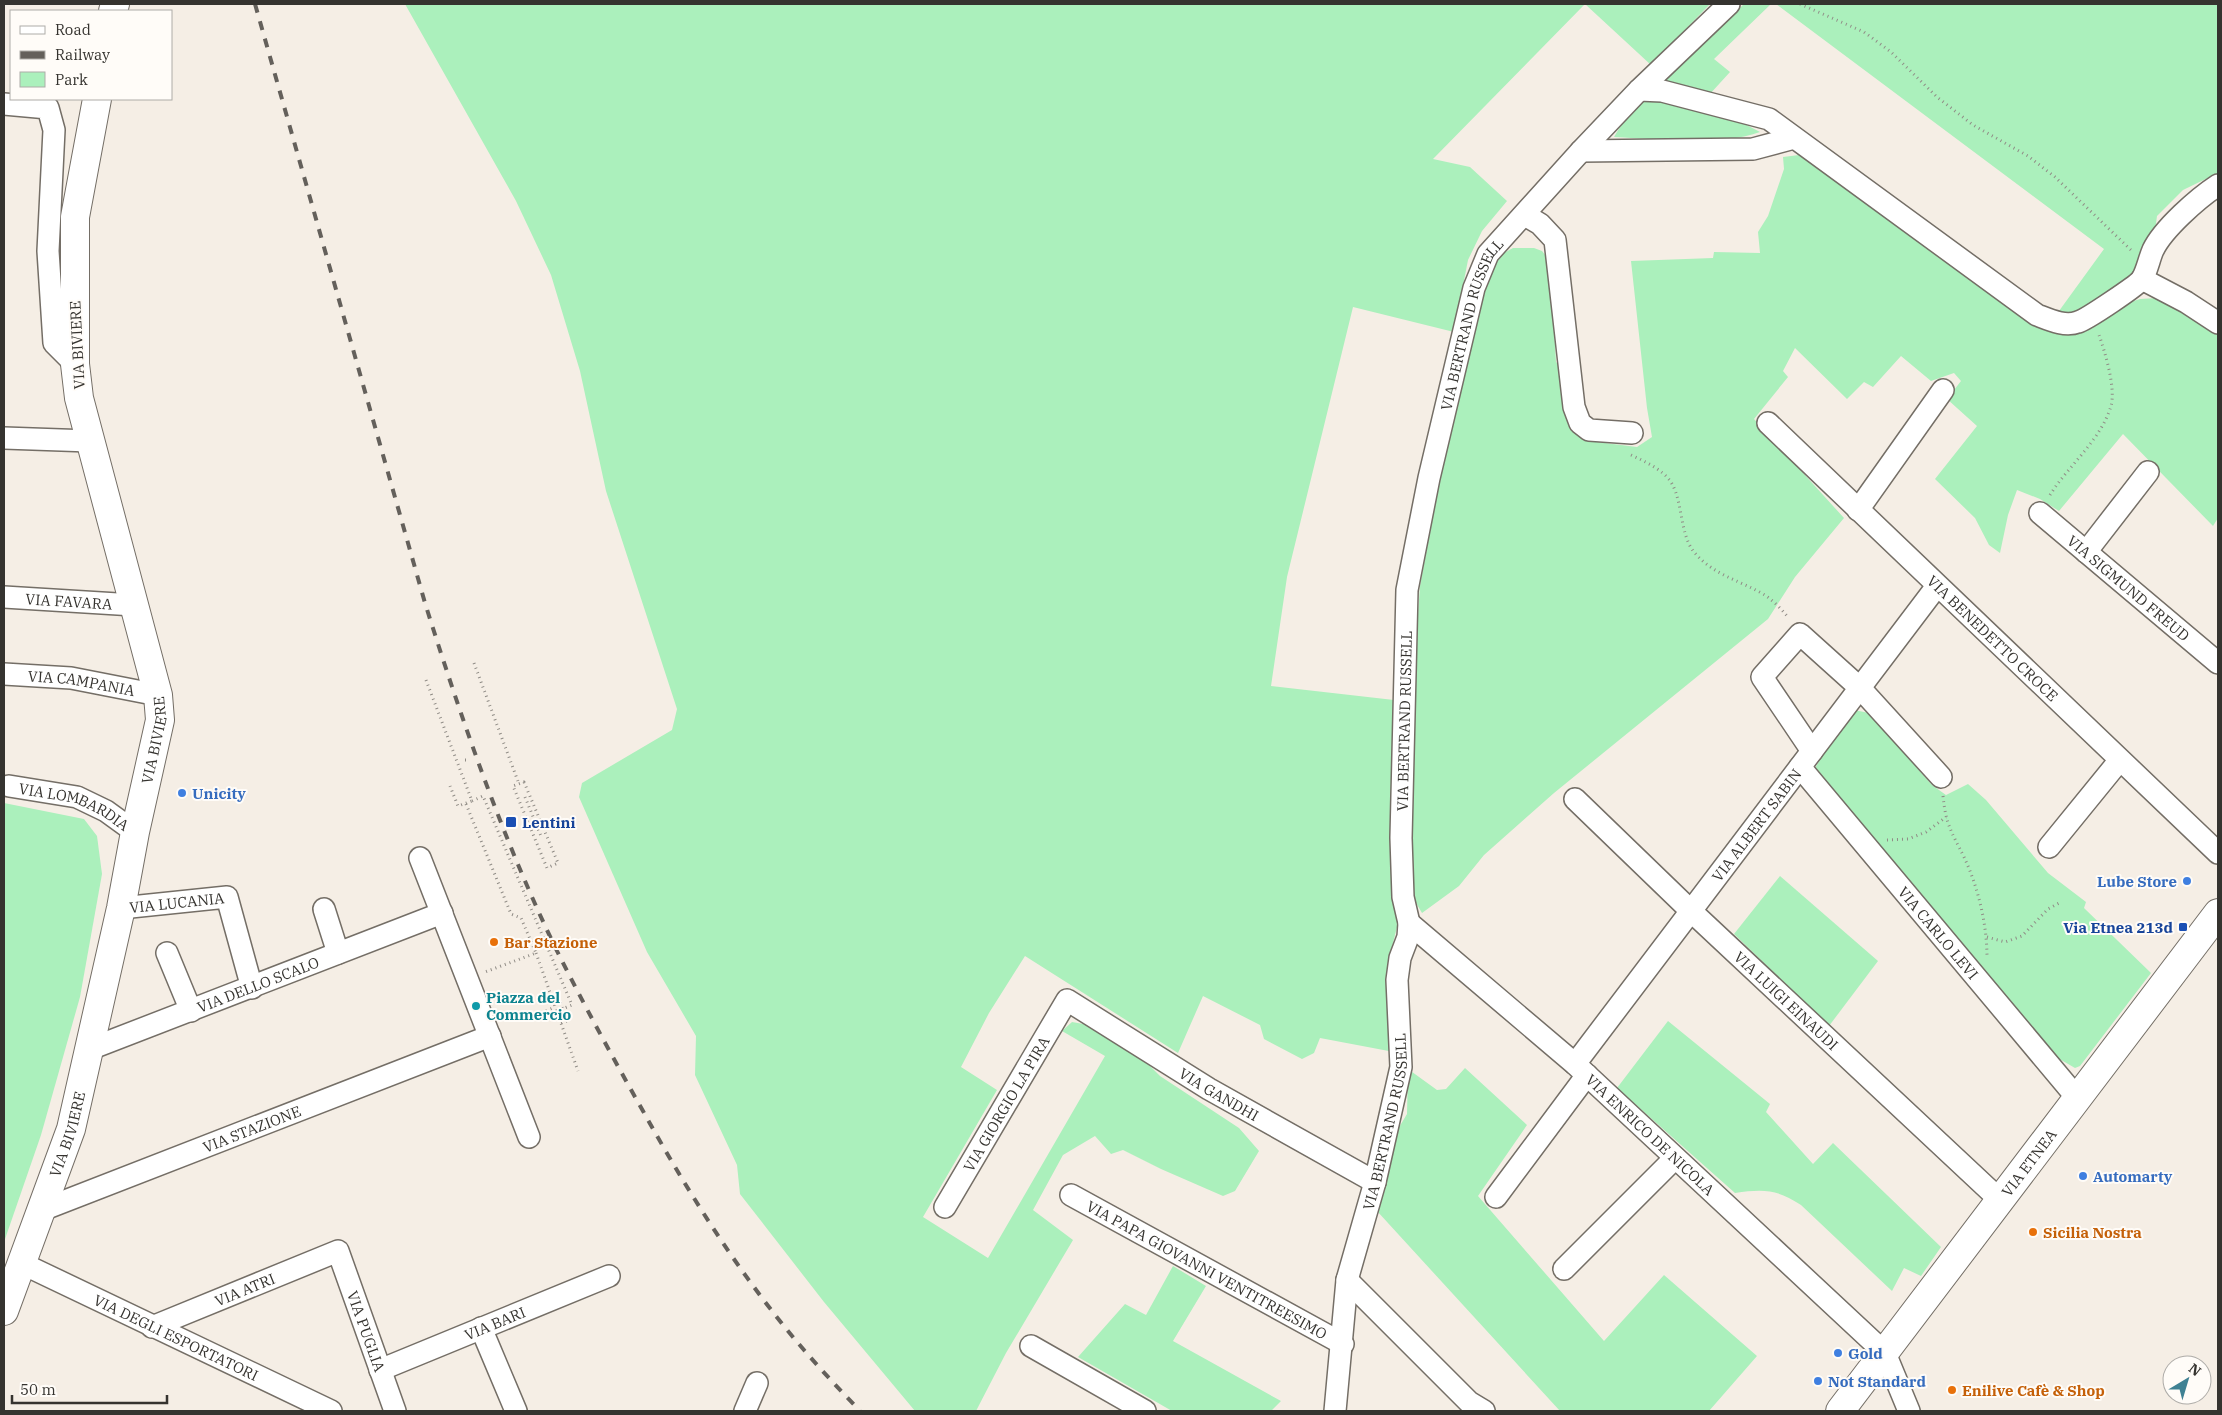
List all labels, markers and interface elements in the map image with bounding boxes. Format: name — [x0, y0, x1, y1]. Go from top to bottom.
legend — [10, 10, 172, 100]
text: Road — [55, 20, 91, 39]
text: Railway — [55, 45, 110, 64]
text: Park — [55, 70, 88, 89]
street label: VIA BERTRAND RUSSELL — [1436, 234, 1507, 412]
street label: VIA BIVIERE — [65, 300, 89, 390]
street label: VIA SIGMUND FREUD — [2064, 531, 2194, 645]
street label: VIA BENEDETTO CROCE — [1923, 571, 2062, 705]
street label: VIA FAVARA — [25, 589, 114, 613]
street label: VIA BERTRAND RUSSELL — [1392, 630, 1416, 811]
street label: VIA CAMPANIA — [27, 666, 137, 700]
street label: VIA BIVIERE — [137, 696, 170, 785]
street label: VIA ALBERT SABIN — [1707, 765, 1805, 885]
street label: VIA LOMBARDIA — [17, 778, 134, 835]
place label: Unicity — [192, 784, 246, 803]
marker: Unicity — [176, 787, 188, 799]
place label: Lentini — [522, 813, 575, 832]
marker: Lentini — [504, 815, 518, 829]
place label: Lube Store — [2097, 872, 2177, 891]
marker: Lube Store — [2181, 875, 2193, 887]
street label: VIA CARLO LEVI — [1894, 882, 1983, 983]
street label: VIA LUCANIA — [128, 888, 226, 917]
place label: Via Etnea 213d — [2063, 918, 2174, 937]
marker: Via Etnea 213d — [2177, 921, 2189, 933]
place label: Bar Stazione — [504, 933, 597, 952]
marker: Bar Stazione — [488, 936, 500, 948]
street label: VIA LUIGI EINAUDI — [1730, 947, 1843, 1054]
street label: VIA DELLO SCALO — [194, 952, 322, 1016]
place label: Piazza del Commercio — [486, 988, 572, 1024]
marker: Piazza del Commercio — [470, 1000, 482, 1012]
street label: VIA GIORGIO LA PIRA — [959, 1032, 1054, 1175]
street label: VIA BERTRAND RUSSELL — [1358, 1033, 1411, 1212]
street label: VIA GANDHI — [1176, 1063, 1262, 1125]
street label: VIA ENRICO DE NICOLA — [1582, 1070, 1719, 1200]
street label: VIA BIVIERE — [45, 1089, 89, 1179]
street label: VIA STAZIONE — [200, 1101, 303, 1156]
street label: VIA ETNEA — [1997, 1124, 2061, 1200]
place label: Automarty — [2093, 1167, 2173, 1186]
marker: Automarty — [2077, 1170, 2089, 1182]
street label: VIA PAPA GIOVANNI VENTITREESIMO — [1083, 1196, 1331, 1343]
place label: Sicilia Nostra — [2043, 1223, 2142, 1242]
marker: Sicilia Nostra — [2027, 1226, 2039, 1238]
street label: VIA ATRI — [212, 1268, 278, 1310]
street label: VIA PUGLIA — [343, 1288, 390, 1375]
street label: VIA DEGLI ESPORTATORI — [91, 1290, 262, 1384]
street label: VIA BARI — [461, 1302, 528, 1344]
place label: Gold — [1848, 1344, 1883, 1363]
marker: Gold — [1832, 1347, 1844, 1359]
north arrow — [2162, 1355, 2212, 1405]
text: N — [2185, 1359, 2205, 1380]
scale bar — [12, 1372, 168, 1404]
place label: Not Standard — [1828, 1372, 1926, 1391]
marker: Not Standard — [1812, 1375, 1824, 1387]
text: 50 m — [20, 1380, 56, 1399]
place label: Enilive Cafè & Shop — [1962, 1381, 2105, 1400]
marker: Enilive Cafè & Shop — [1946, 1384, 1958, 1396]

